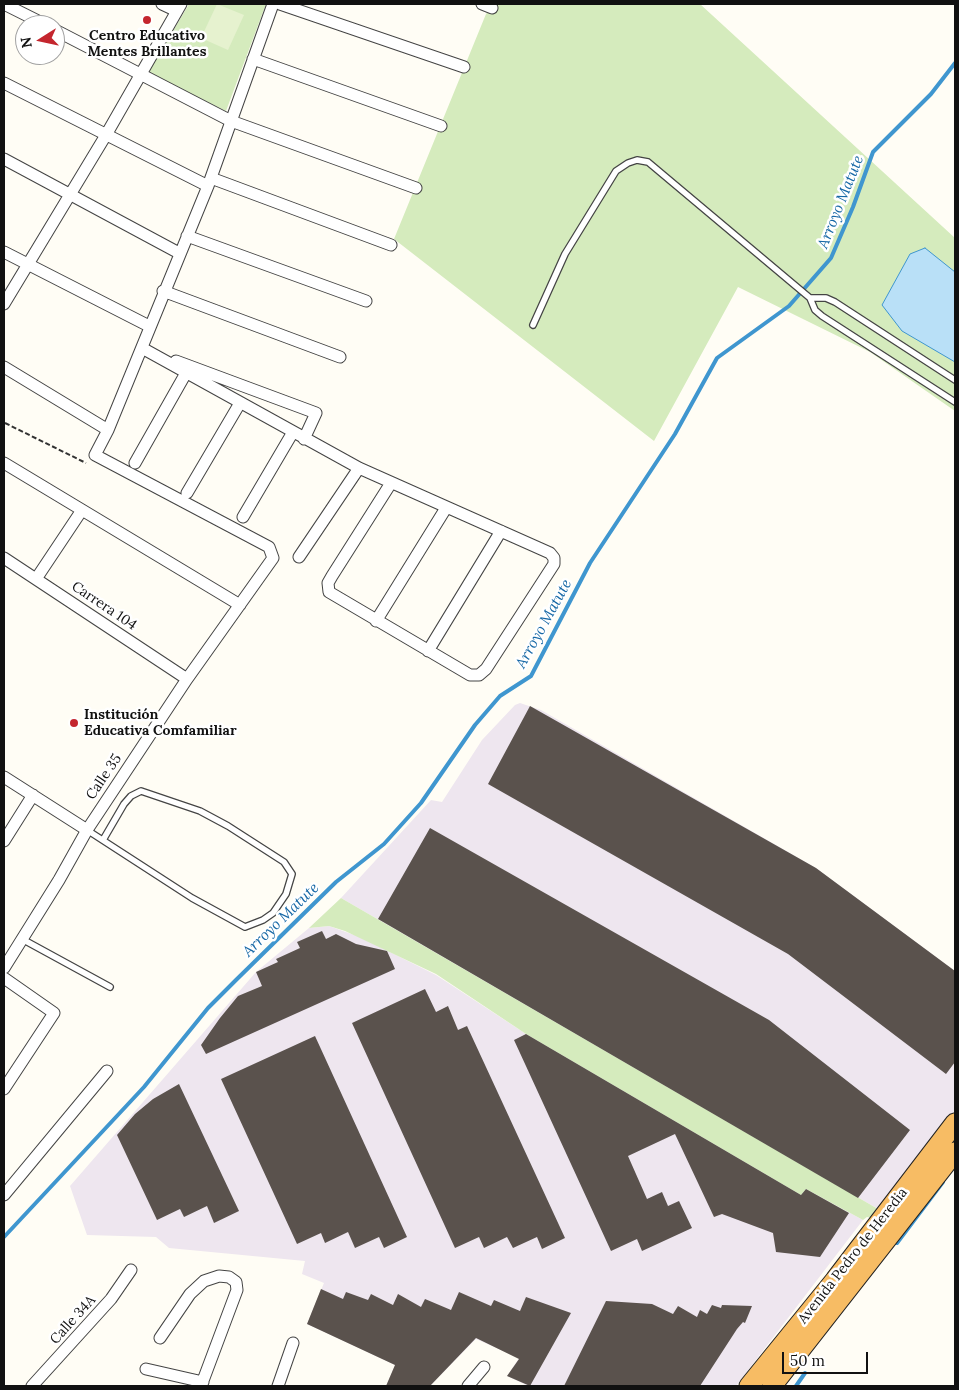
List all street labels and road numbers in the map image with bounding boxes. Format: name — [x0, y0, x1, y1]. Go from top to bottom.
street label: Carrera 104 — [68, 578, 140, 634]
street label: Calle 35 — [83, 751, 125, 803]
street label: Avenida Pedro de Heredia — [795, 1185, 911, 1327]
street label: Calle 34A — [47, 1292, 99, 1348]

